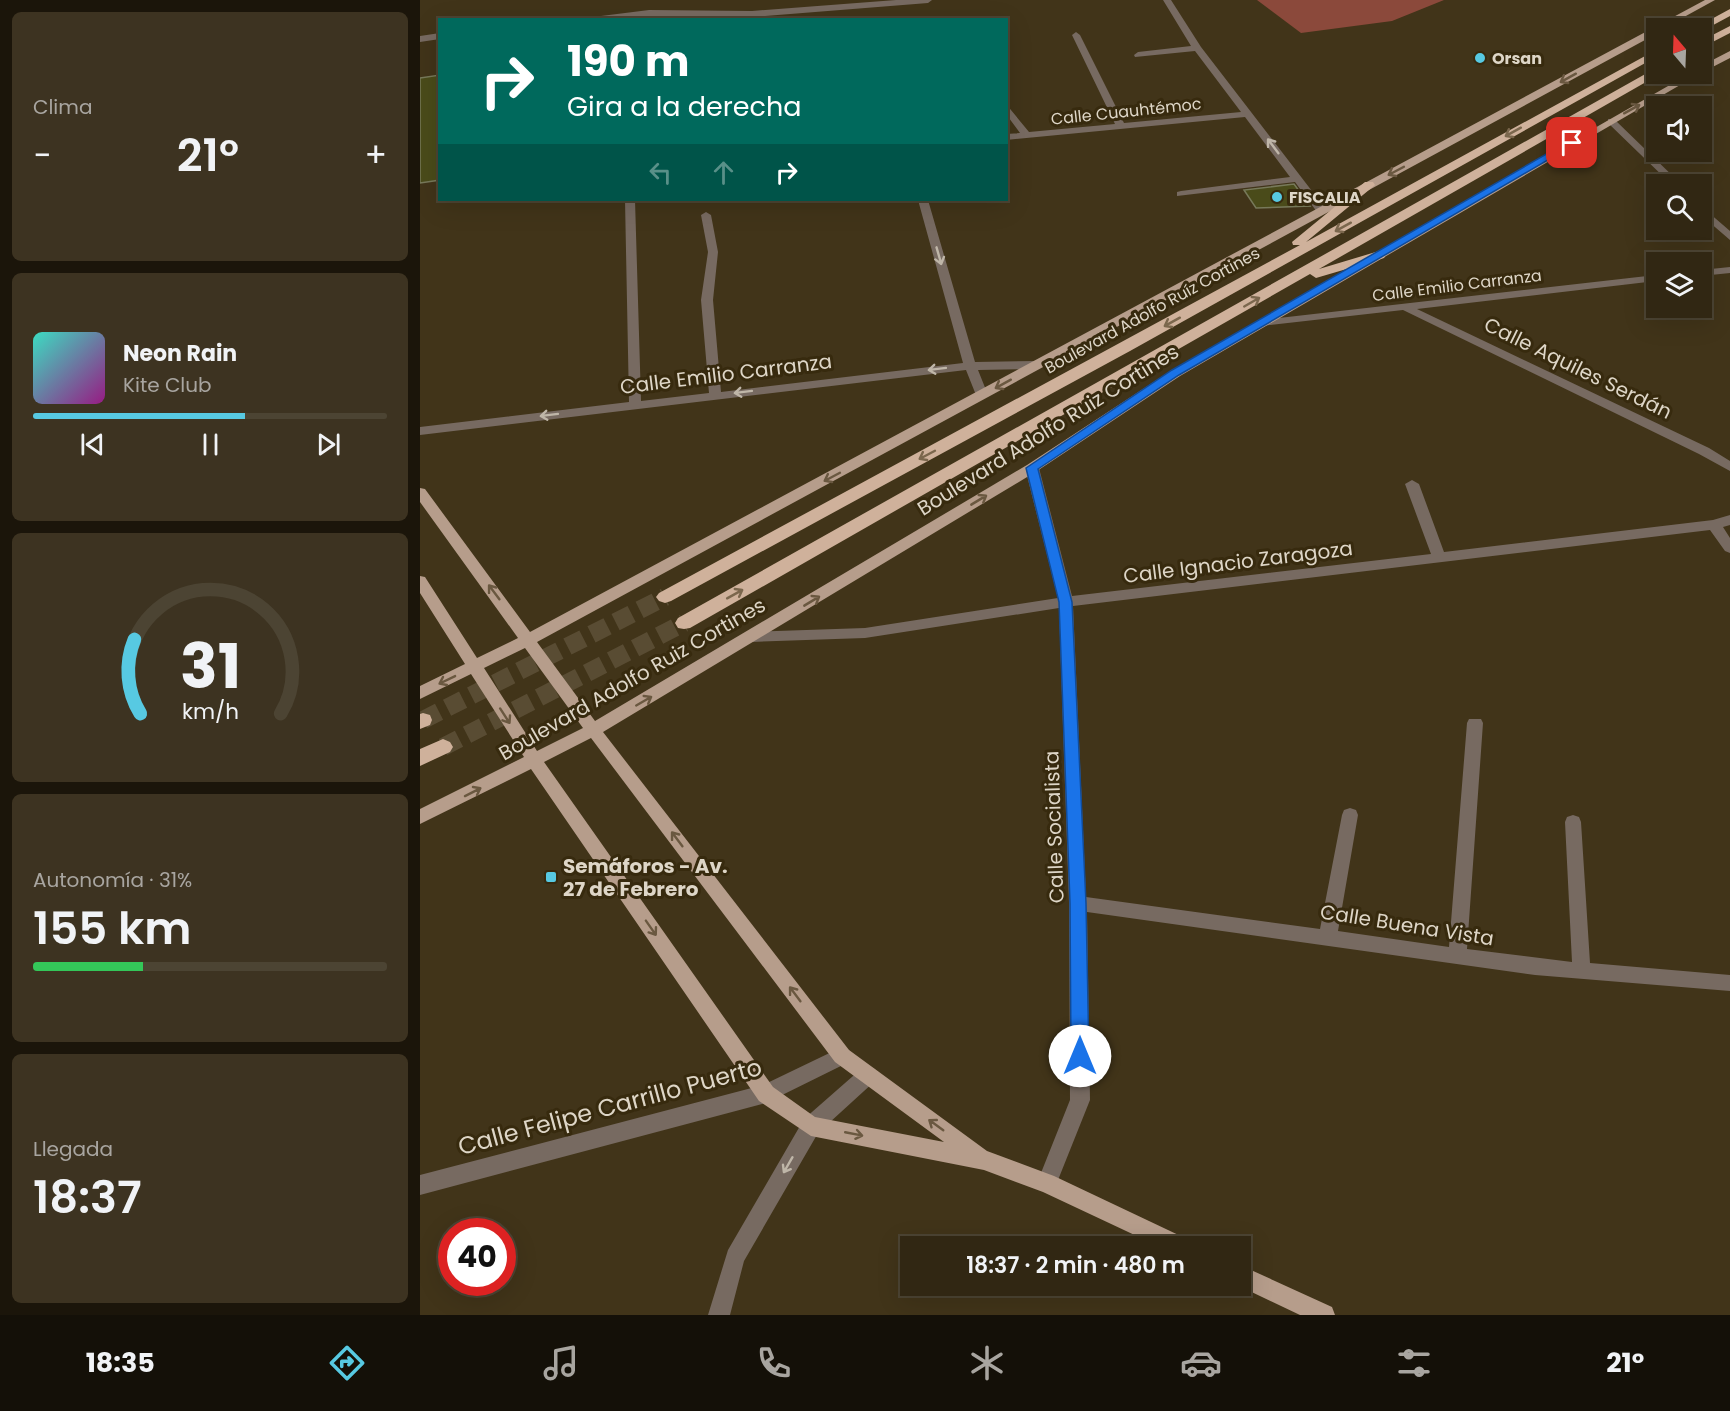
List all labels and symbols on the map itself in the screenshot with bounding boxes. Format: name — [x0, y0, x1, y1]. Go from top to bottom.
north arrow — [1646, 18, 1712, 84]
place label: Orsan — [1492, 47, 1542, 70]
marker: Orsan — [1473, 51, 1487, 65]
one-way arrow — [1559, 73, 1577, 84]
street label: Calle Cuauhtémoc — [1050, 92, 1203, 131]
one-way arrow — [1623, 103, 1640, 115]
pin — [1546, 117, 1597, 168]
one-way arrow — [1505, 126, 1522, 138]
one-way arrow — [1267, 139, 1279, 155]
one-way arrow — [1388, 165, 1405, 177]
place label: FISCALIA — [1289, 186, 1361, 209]
marker: FISCALIA — [1270, 190, 1284, 204]
one-way arrow — [1334, 222, 1352, 233]
street label: Boulevard Adolfo Ruíz Cortines — [1040, 242, 1264, 379]
one-way arrow — [933, 246, 945, 265]
street label: Calle Emilio Carranza — [1371, 264, 1543, 307]
one-way arrow — [1243, 296, 1260, 308]
street label: Calle Aquiles Serdán — [1479, 310, 1677, 426]
one-way arrow — [1164, 316, 1181, 328]
street label: Boulevard Adolfo Ruiz Cortines — [912, 338, 1184, 522]
street label: Calle Emilio Carranza — [619, 347, 833, 401]
one-way arrow — [927, 364, 947, 375]
one-way arrow — [995, 379, 1013, 390]
one-way arrow — [733, 387, 753, 398]
one-way arrow — [540, 410, 560, 421]
one-way arrow — [919, 449, 936, 461]
one-way arrow — [824, 471, 841, 483]
one-way arrow — [970, 493, 987, 505]
street label: Calle Ignacio Zaragoza — [1122, 534, 1354, 590]
one-way arrow — [488, 584, 500, 600]
one-way arrow — [726, 588, 743, 600]
street label: Boulevard Adolfo Ruiz Cortines — [494, 591, 770, 767]
one-way arrow — [803, 594, 820, 606]
one-way arrow — [438, 675, 456, 687]
one-way arrow — [635, 694, 652, 706]
one-way arrow — [499, 707, 511, 723]
street label: Calle Socialista — [1037, 750, 1071, 904]
one-way arrow — [464, 786, 481, 798]
one-way arrow — [670, 831, 683, 847]
place label: Semáforos - Av. 27 de Febrero — [563, 852, 728, 903]
marker: Semáforos - Av. 27 de Febrero — [544, 870, 558, 884]
street label: Calle Buena Vista — [1318, 897, 1496, 953]
one-way arrow — [645, 920, 657, 936]
one-way arrow — [789, 986, 802, 1002]
position arrow — [1048, 1024, 1112, 1088]
street label: Calle Felipe Carrillo Puerto — [454, 1050, 766, 1163]
one-way arrow — [929, 1119, 945, 1132]
one-way arrow — [843, 1129, 863, 1140]
one-way arrow — [782, 1156, 794, 1173]
speed limit sign: 40 — [438, 1218, 516, 1296]

